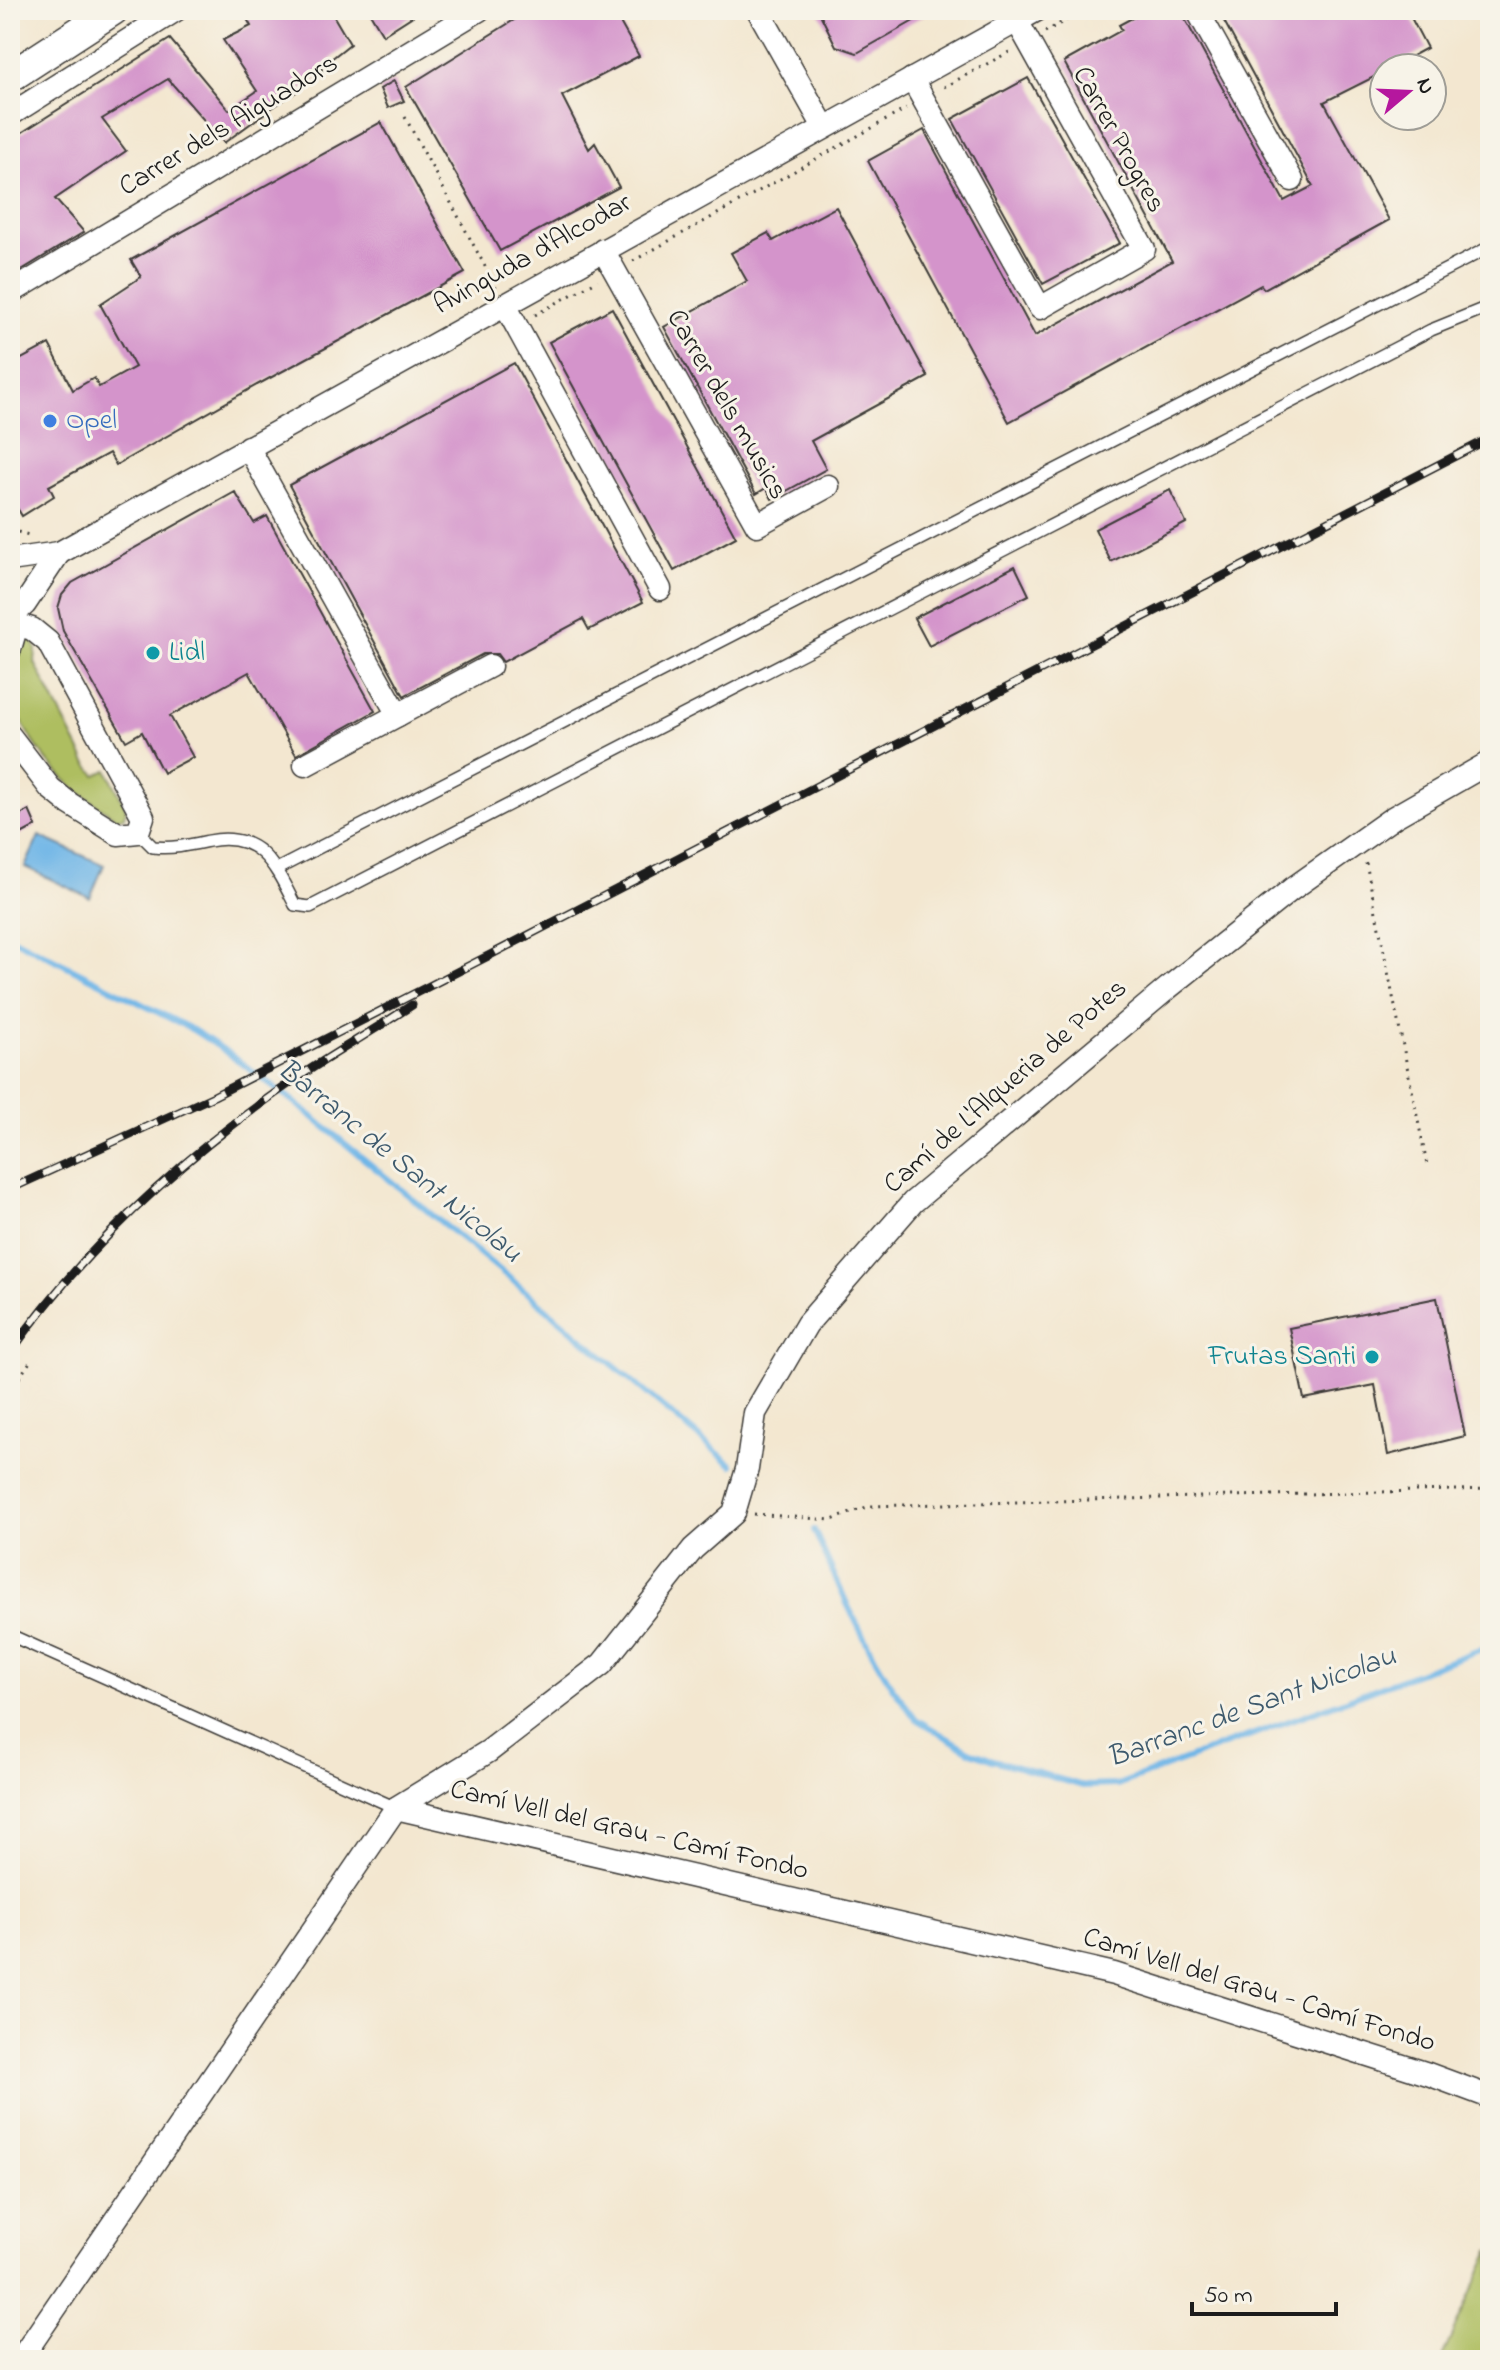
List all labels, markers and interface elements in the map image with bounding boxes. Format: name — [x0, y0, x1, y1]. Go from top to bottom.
street label: Carrer dels Aiguadors — [112, 44, 346, 208]
north arrow — [1368, 52, 1448, 132]
street label: Carrer Progres — [1061, 59, 1175, 221]
text: N — [1407, 74, 1442, 99]
street label: Avinguda d'Alcodar — [427, 183, 640, 326]
street label: Carrer dels musics — [655, 302, 797, 508]
place label: Opel — [66, 401, 117, 442]
marker: Opel — [41, 412, 59, 430]
place label: Lidl — [169, 633, 205, 674]
marker: Lidl — [144, 644, 162, 662]
street label: Camí de L'Alqueria de Potes — [875, 969, 1137, 1205]
water label: Barranc de Sant Nicolau — [267, 1049, 531, 1275]
place label: Frutas Santi — [1207, 1337, 1356, 1378]
marker: Frutas Santi — [1363, 1348, 1381, 1366]
water label: Barranc de Sant Nicolau — [1101, 1635, 1403, 1781]
street label: Camí Vell del Grau - Camí Fondo — [446, 1770, 812, 1892]
street label: Camí Vell del Grau - Camí Fondo — [1078, 1918, 1440, 2064]
scale bar — [1192, 2266, 1336, 2316]
text: 50 m — [1204, 2279, 1253, 2314]

